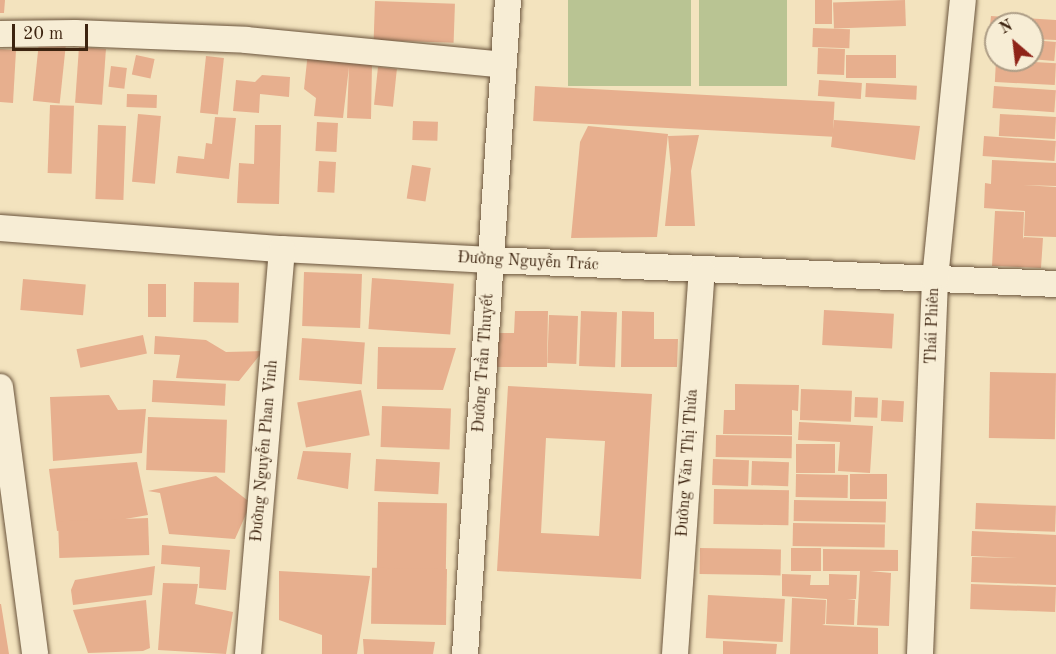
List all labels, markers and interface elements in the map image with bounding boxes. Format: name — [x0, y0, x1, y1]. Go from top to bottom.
scale bar — [15, 12, 92, 50]
north arrow — [984, 12, 1044, 72]
text: N — [997, 18, 1016, 38]
text: 20 m — [23, 25, 63, 43]
street label: Đường Nguyễn Trác — [457, 249, 599, 275]
street label: Thái Phiên — [922, 287, 944, 365]
street label: Đường Trần Thuyết — [470, 293, 498, 433]
street label: Đường Nguyễn Phan Vinh — [247, 359, 283, 543]
street label: Đường Văn Thị Thừa — [673, 388, 703, 538]

